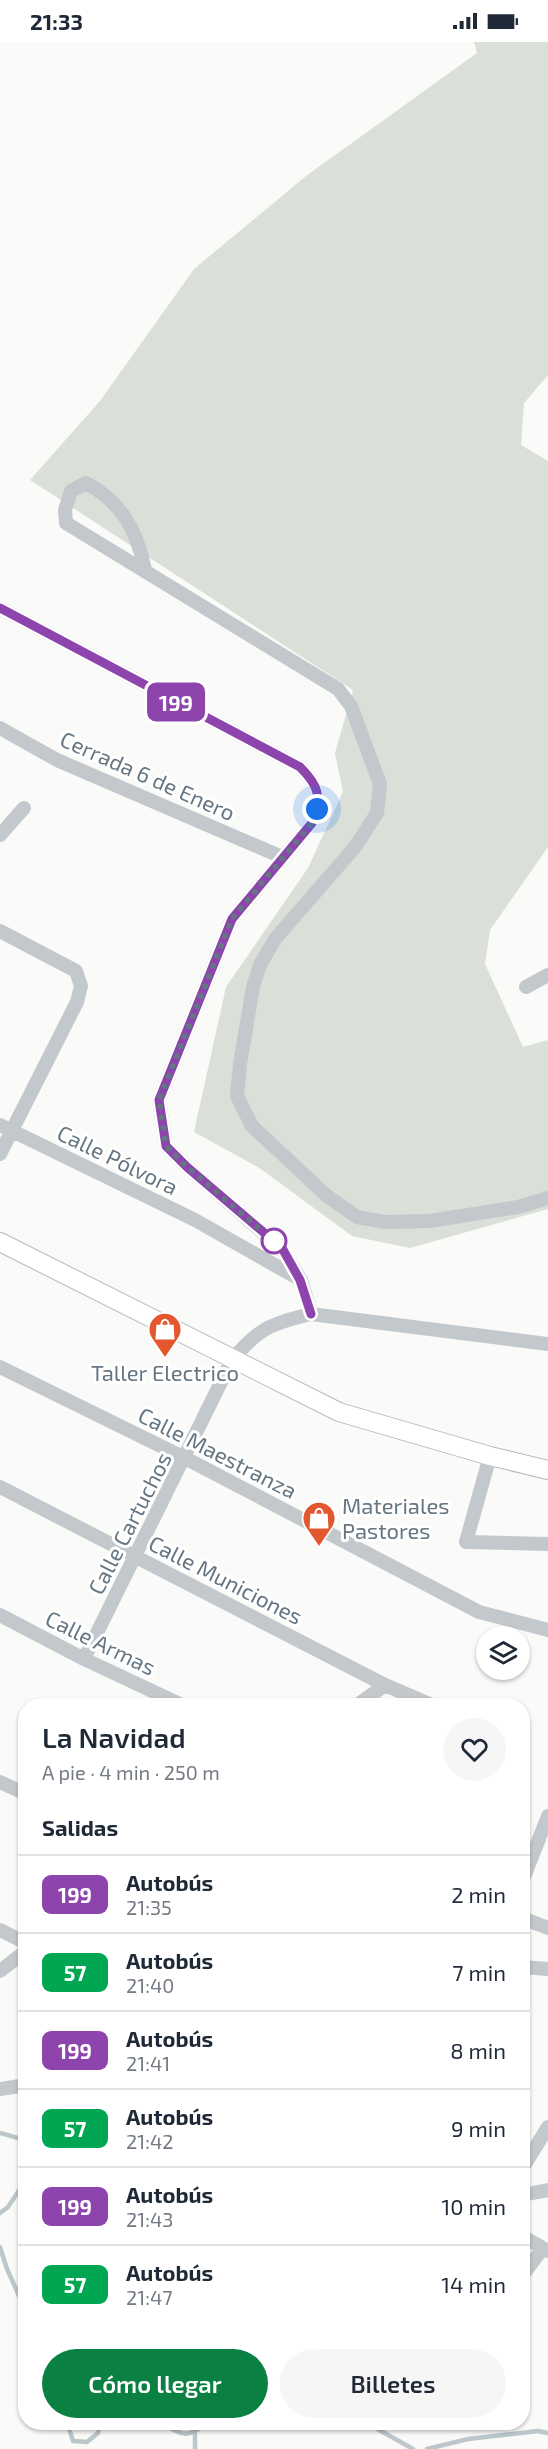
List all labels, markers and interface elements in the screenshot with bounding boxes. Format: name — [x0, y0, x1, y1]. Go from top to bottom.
text: 21:33 — [30, 8, 83, 34]
line badge: 199 — [142, 682, 210, 722]
text: 199 — [159, 690, 193, 715]
street label: Cerrada 6 de Enero — [57, 725, 239, 825]
your location — [302, 794, 332, 824]
street label: Calle Pólvora — [54, 1119, 182, 1199]
unlabelled marker — [261, 1228, 287, 1254]
shop icon: Taller Electrico — [147, 1311, 183, 1358]
place label: Taller Electrico — [91, 1359, 239, 1385]
street label: Calle Maestranza — [135, 1401, 301, 1503]
street label: Calle Cartuchos — [82, 1448, 176, 1598]
place label: Materiales Pastores — [342, 1492, 449, 1543]
shop icon: Materiales Pastores — [301, 1500, 337, 1547]
street label: Calle Municiones — [145, 1529, 307, 1629]
street label: Calle Armas — [42, 1604, 160, 1680]
map controls — [476, 1626, 530, 1680]
button: layers — [476, 1626, 530, 1680]
button: heart — [443, 1718, 506, 1781]
text: La Navidad — [42, 1720, 186, 1754]
text: A pie · 4 min · 250 m — [42, 1760, 220, 1784]
text: Salidas — [42, 1814, 118, 1840]
text: Autobús — [126, 1869, 213, 1895]
text: 2 min — [451, 1881, 506, 1907]
text: 199 — [58, 1882, 92, 1907]
text: 21:35 — [126, 1895, 172, 1919]
text: Autobús — [126, 1947, 213, 1973]
text: 7 min — [452, 1959, 506, 1985]
text: 57 — [64, 1960, 86, 1985]
text: 21:40 — [126, 1973, 174, 1997]
text: Autobús — [126, 2025, 213, 2051]
text: 8 min — [450, 2037, 506, 2063]
text: 199 — [58, 2038, 92, 2063]
text: 21:41 — [126, 2051, 170, 2075]
text: Autobús — [126, 2103, 213, 2129]
text: 9 min — [451, 2115, 506, 2141]
text: 57 — [64, 2116, 86, 2141]
text: 21:42 — [126, 2129, 173, 2153]
text: Autobús — [126, 2181, 213, 2207]
text: 10 min — [442, 2193, 506, 2219]
text: 199 — [58, 2194, 92, 2219]
text: 21:43 — [126, 2207, 173, 2231]
text: Autobús — [126, 2259, 213, 2285]
text: 14 min — [441, 2271, 506, 2297]
text: 57 — [64, 2272, 86, 2297]
text: 21:47 — [126, 2285, 172, 2309]
button: Cómo llegar — [42, 2349, 268, 2418]
button: Billetes — [280, 2349, 506, 2418]

